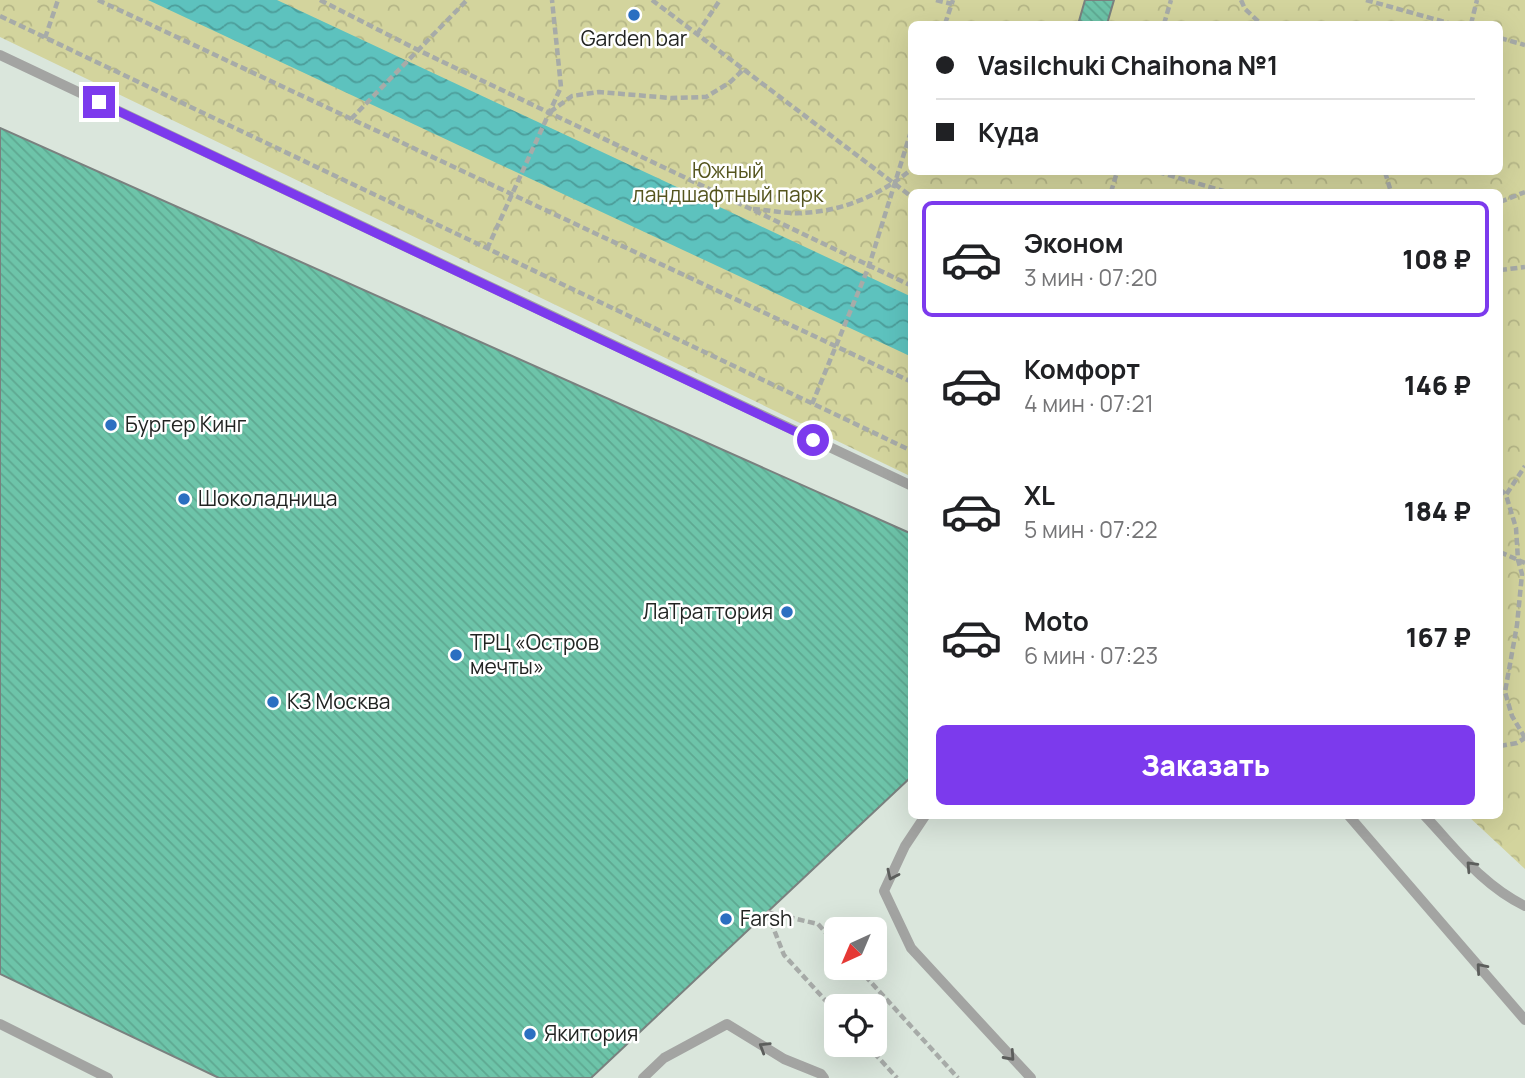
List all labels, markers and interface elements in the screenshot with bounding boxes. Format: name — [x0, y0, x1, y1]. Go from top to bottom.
marker: Garden bar — [626, 7, 642, 23]
place label: Garden bar — [581, 24, 688, 52]
text: Vasilchuki Chaihona №1 — [978, 47, 1278, 83]
route end — [83, 86, 115, 118]
text: Куда — [978, 114, 1039, 150]
park label: Южный ландшафтный парк — [633, 156, 824, 208]
text: Эконом — [1024, 225, 1124, 261]
icon: car — [940, 228, 1003, 291]
text: 108 ₽ — [1402, 241, 1471, 277]
text: 3 мин · 07:20 — [1024, 261, 1158, 293]
text: Комфорт — [1024, 351, 1140, 387]
icon: car — [940, 354, 1003, 417]
text: 146 ₽ — [1404, 367, 1471, 403]
text: 4 мин · 07:21 — [1024, 387, 1154, 419]
place label: Бургер Кинг — [125, 410, 247, 438]
marker: Бургер Кинг — [103, 417, 119, 433]
route start — [797, 424, 829, 456]
text: XL — [1024, 477, 1055, 513]
icon: car — [940, 480, 1003, 543]
place label: Шоколадница — [198, 484, 337, 512]
marker: Шоколадница — [176, 491, 192, 507]
text: 184 ₽ — [1404, 493, 1471, 529]
text: 5 мин · 07:22 — [1024, 513, 1158, 545]
place label: ЛаТраттория — [643, 597, 773, 625]
text: Moto — [1024, 603, 1089, 639]
marker: ЛаТраттория — [779, 604, 795, 620]
icon: car — [940, 606, 1003, 669]
text: 167 ₽ — [1406, 619, 1471, 655]
place label: ТРЦ «Остров мечты» — [470, 628, 599, 680]
text: 6 мин · 07:23 — [1024, 639, 1158, 671]
marker: ТРЦ «Остров мечты» — [448, 647, 464, 663]
place label: КЗ Москва — [287, 687, 391, 715]
marker: КЗ Москва — [265, 694, 281, 710]
button: Заказать — [936, 725, 1475, 805]
one-way arrow — [1467, 861, 1479, 874]
one-way arrow — [886, 868, 900, 880]
place label: Farsh — [740, 904, 792, 932]
marker: Farsh — [718, 911, 734, 927]
north arrow — [824, 917, 887, 980]
map controls — [824, 917, 887, 1057]
one-way arrow — [1477, 964, 1489, 977]
button: locate — [824, 994, 887, 1057]
place label: Якитория — [544, 1019, 638, 1047]
marker: Якитория — [522, 1026, 538, 1042]
one-way arrow — [759, 1042, 772, 1055]
one-way arrow — [1002, 1048, 1014, 1061]

